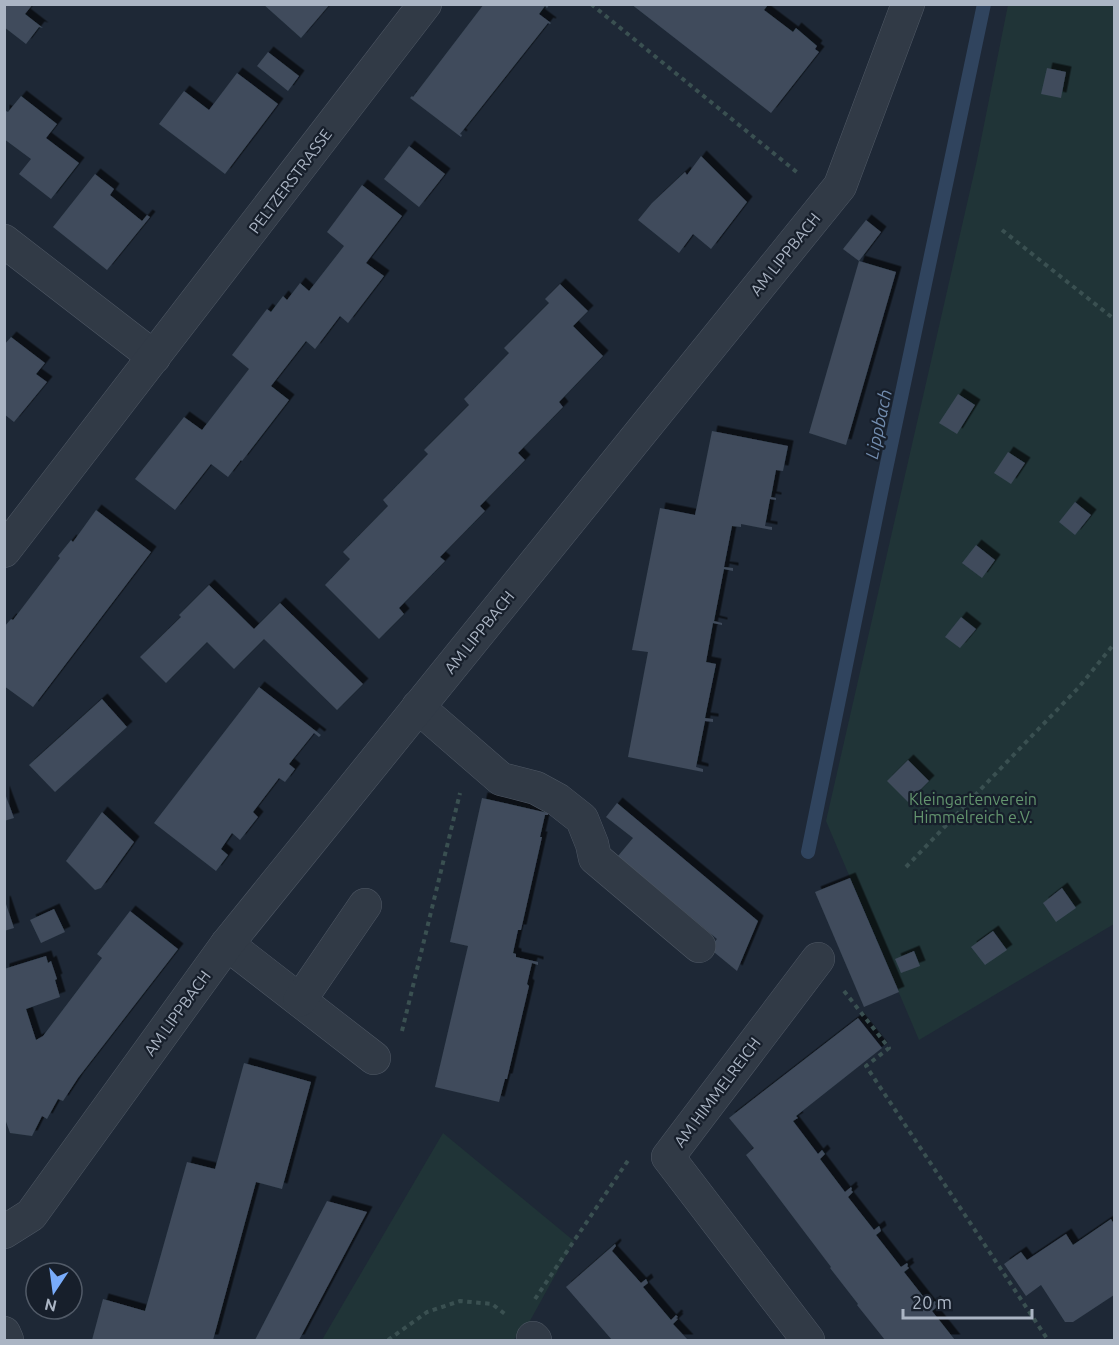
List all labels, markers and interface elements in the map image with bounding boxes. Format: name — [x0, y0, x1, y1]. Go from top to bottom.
street label: PELTZERSTRASSE — [245, 125, 335, 237]
street label: AM LIPPBACH — [746, 209, 824, 299]
water label: Lippbach — [861, 387, 895, 461]
street label: AM LIPPBACH — [440, 587, 518, 677]
park label: Kleingartenverein Himmelreich e.V. — [909, 790, 1037, 826]
street label: AM LIPPBACH — [140, 967, 214, 1059]
street label: AM HIMMELREICH — [670, 1034, 764, 1150]
north arrow — [24, 1261, 84, 1321]
scale bar — [903, 1282, 1032, 1320]
text: 20 m — [912, 1292, 952, 1312]
text: N — [43, 1296, 58, 1316]

